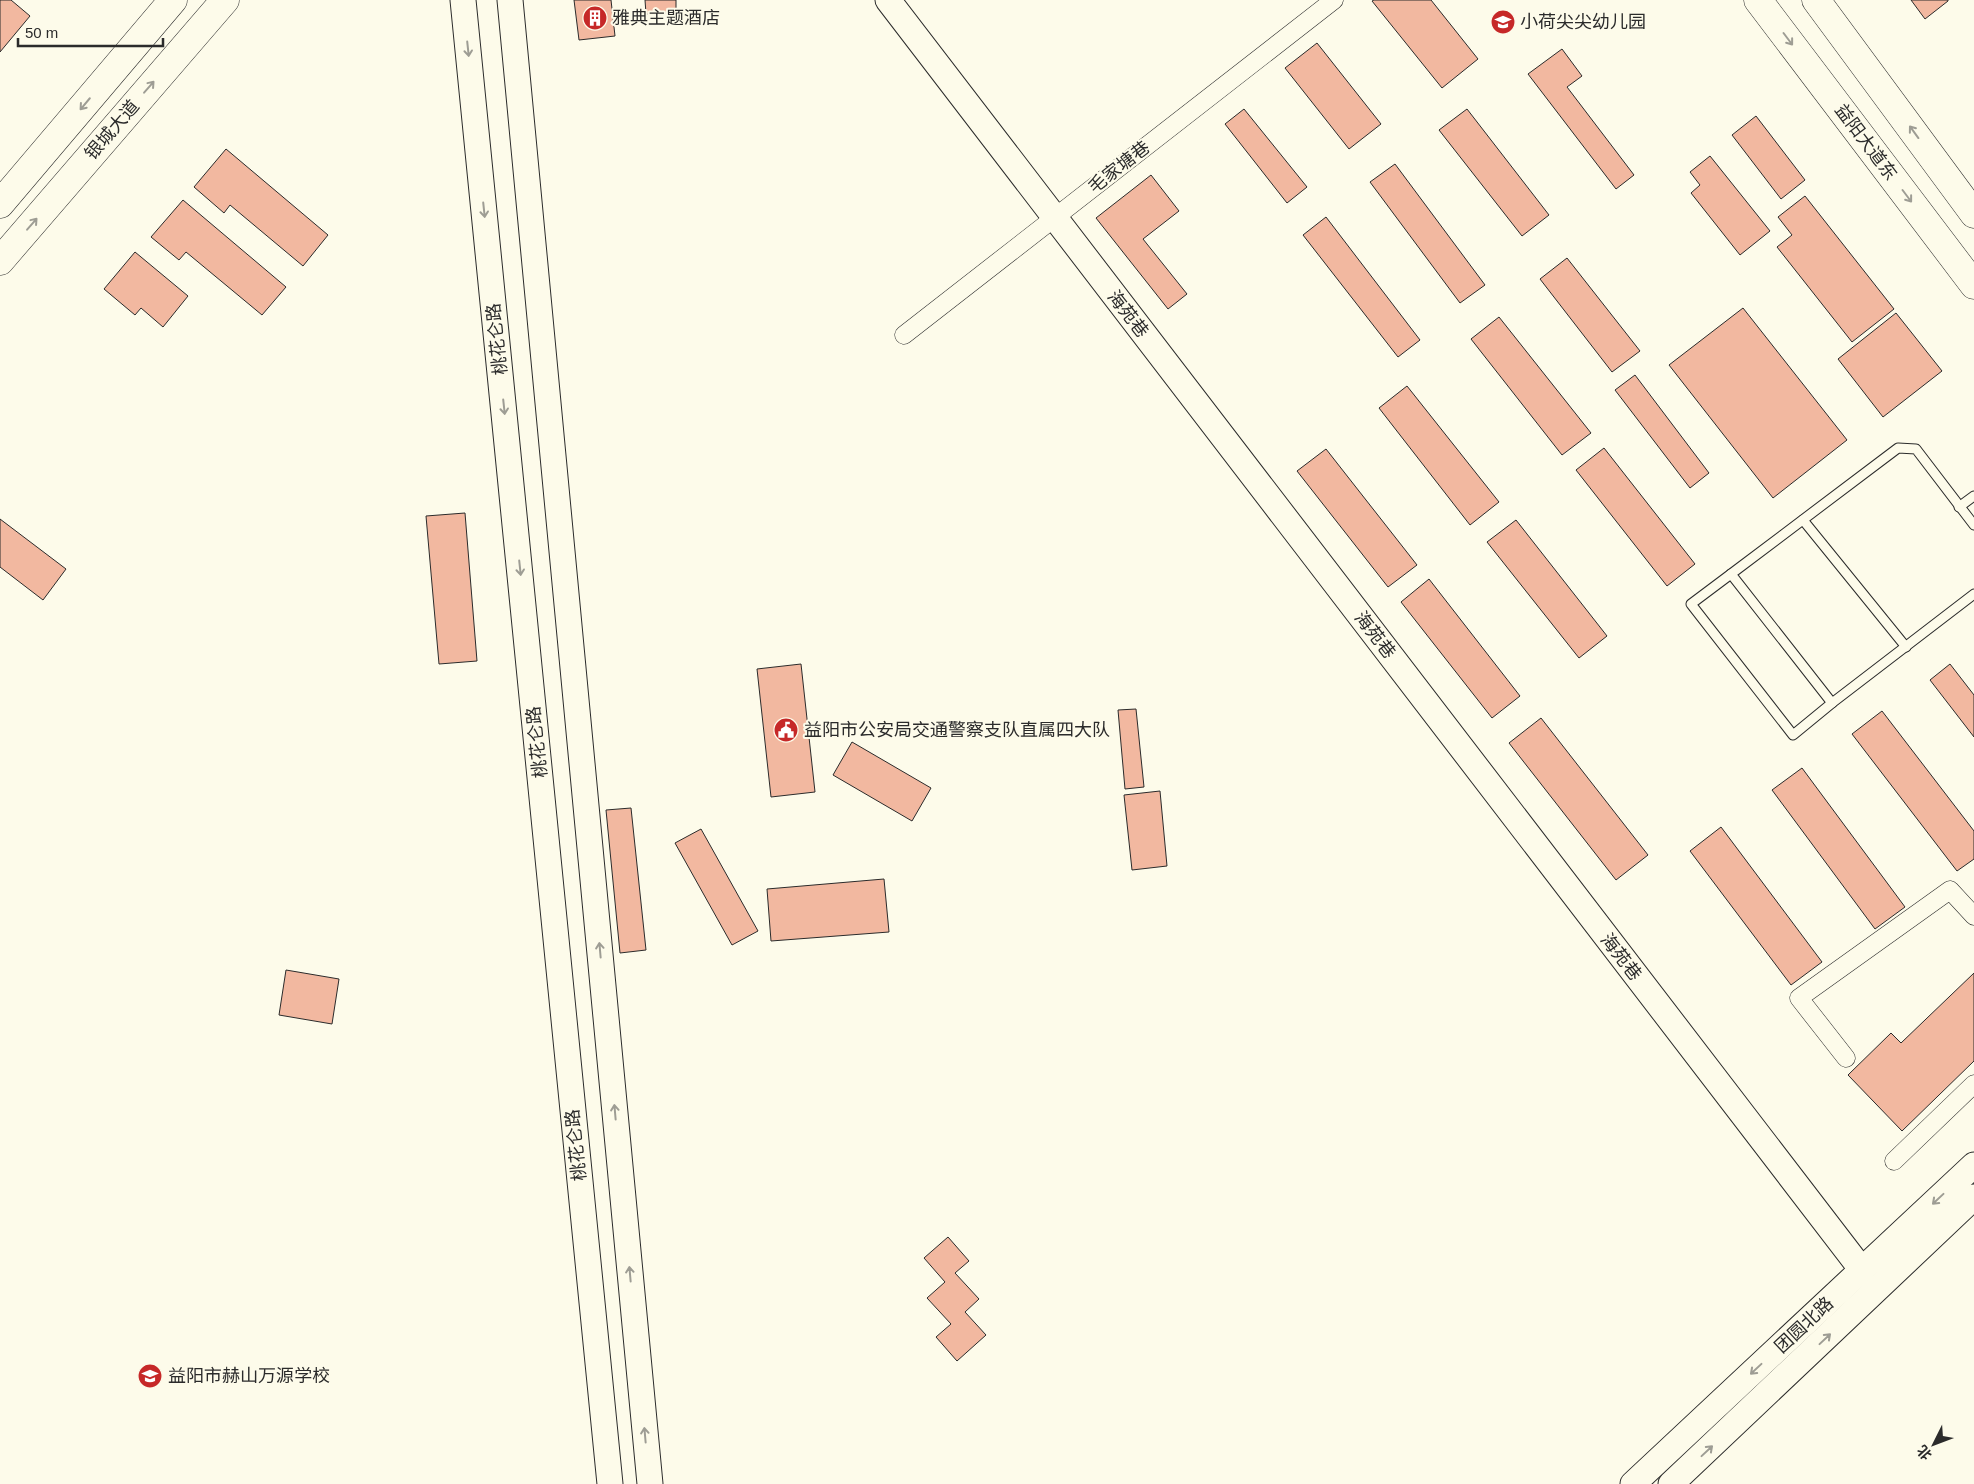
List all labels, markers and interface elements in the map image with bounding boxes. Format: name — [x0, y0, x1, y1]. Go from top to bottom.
building icon: 雅典主题酒店 — [582, 5, 608, 31]
place label: 雅典主题酒店 — [612, 8, 720, 28]
school or university icon: 小荷尖尖幼儿园 — [1490, 9, 1516, 35]
place label: 小荷尖尖幼儿园 — [1520, 12, 1646, 32]
scale bar — [18, 15, 162, 47]
text: 50 m — [25, 24, 58, 41]
one-way arrow — [1782, 32, 1793, 45]
one-way arrow — [463, 40, 473, 56]
one-way arrow — [144, 81, 155, 94]
street label: 银城大道 — [81, 96, 143, 164]
one-way arrow — [79, 97, 90, 110]
street label: 益阳大道东 — [1831, 100, 1901, 184]
one-way arrow — [1909, 125, 1919, 139]
street label: 毛家塘巷 — [1084, 137, 1154, 197]
one-way arrow — [1902, 189, 1912, 203]
one-way arrow — [479, 202, 489, 218]
one-way arrow — [26, 217, 38, 230]
street label: 海苑巷 — [1103, 287, 1153, 341]
street label: 桃花仑路 — [483, 302, 511, 376]
one-way arrow — [499, 398, 508, 414]
one-way arrow — [515, 560, 524, 576]
street label: 海苑巷 — [1350, 608, 1400, 662]
street label: 桃花仑路 — [523, 705, 551, 779]
public building icon: 益阳市公安局交通警察支队直属四大队 — [773, 717, 799, 743]
place label: 益阳市公安局交通警察支队直属四大队 — [804, 720, 1110, 740]
street label: 海苑巷 — [1596, 930, 1646, 984]
one-way arrow — [595, 942, 604, 958]
one-way arrow — [610, 1104, 620, 1120]
street label: 桃花仑路 — [562, 1108, 590, 1182]
one-way arrow — [1932, 1193, 1945, 1205]
one-way arrow — [625, 1266, 635, 1282]
street label: 团圆北路 — [1771, 1293, 1837, 1357]
one-way arrow — [1818, 1333, 1831, 1345]
school or university icon: 益阳市赫山万源学校 — [137, 1363, 163, 1389]
one-way arrow — [1749, 1363, 1762, 1375]
place label: 益阳市赫山万源学校 — [168, 1366, 330, 1386]
north arrow — [1909, 1419, 1959, 1469]
one-way arrow — [641, 1428, 650, 1444]
text: 北 — [1914, 1442, 1935, 1463]
one-way arrow — [1700, 1445, 1713, 1457]

